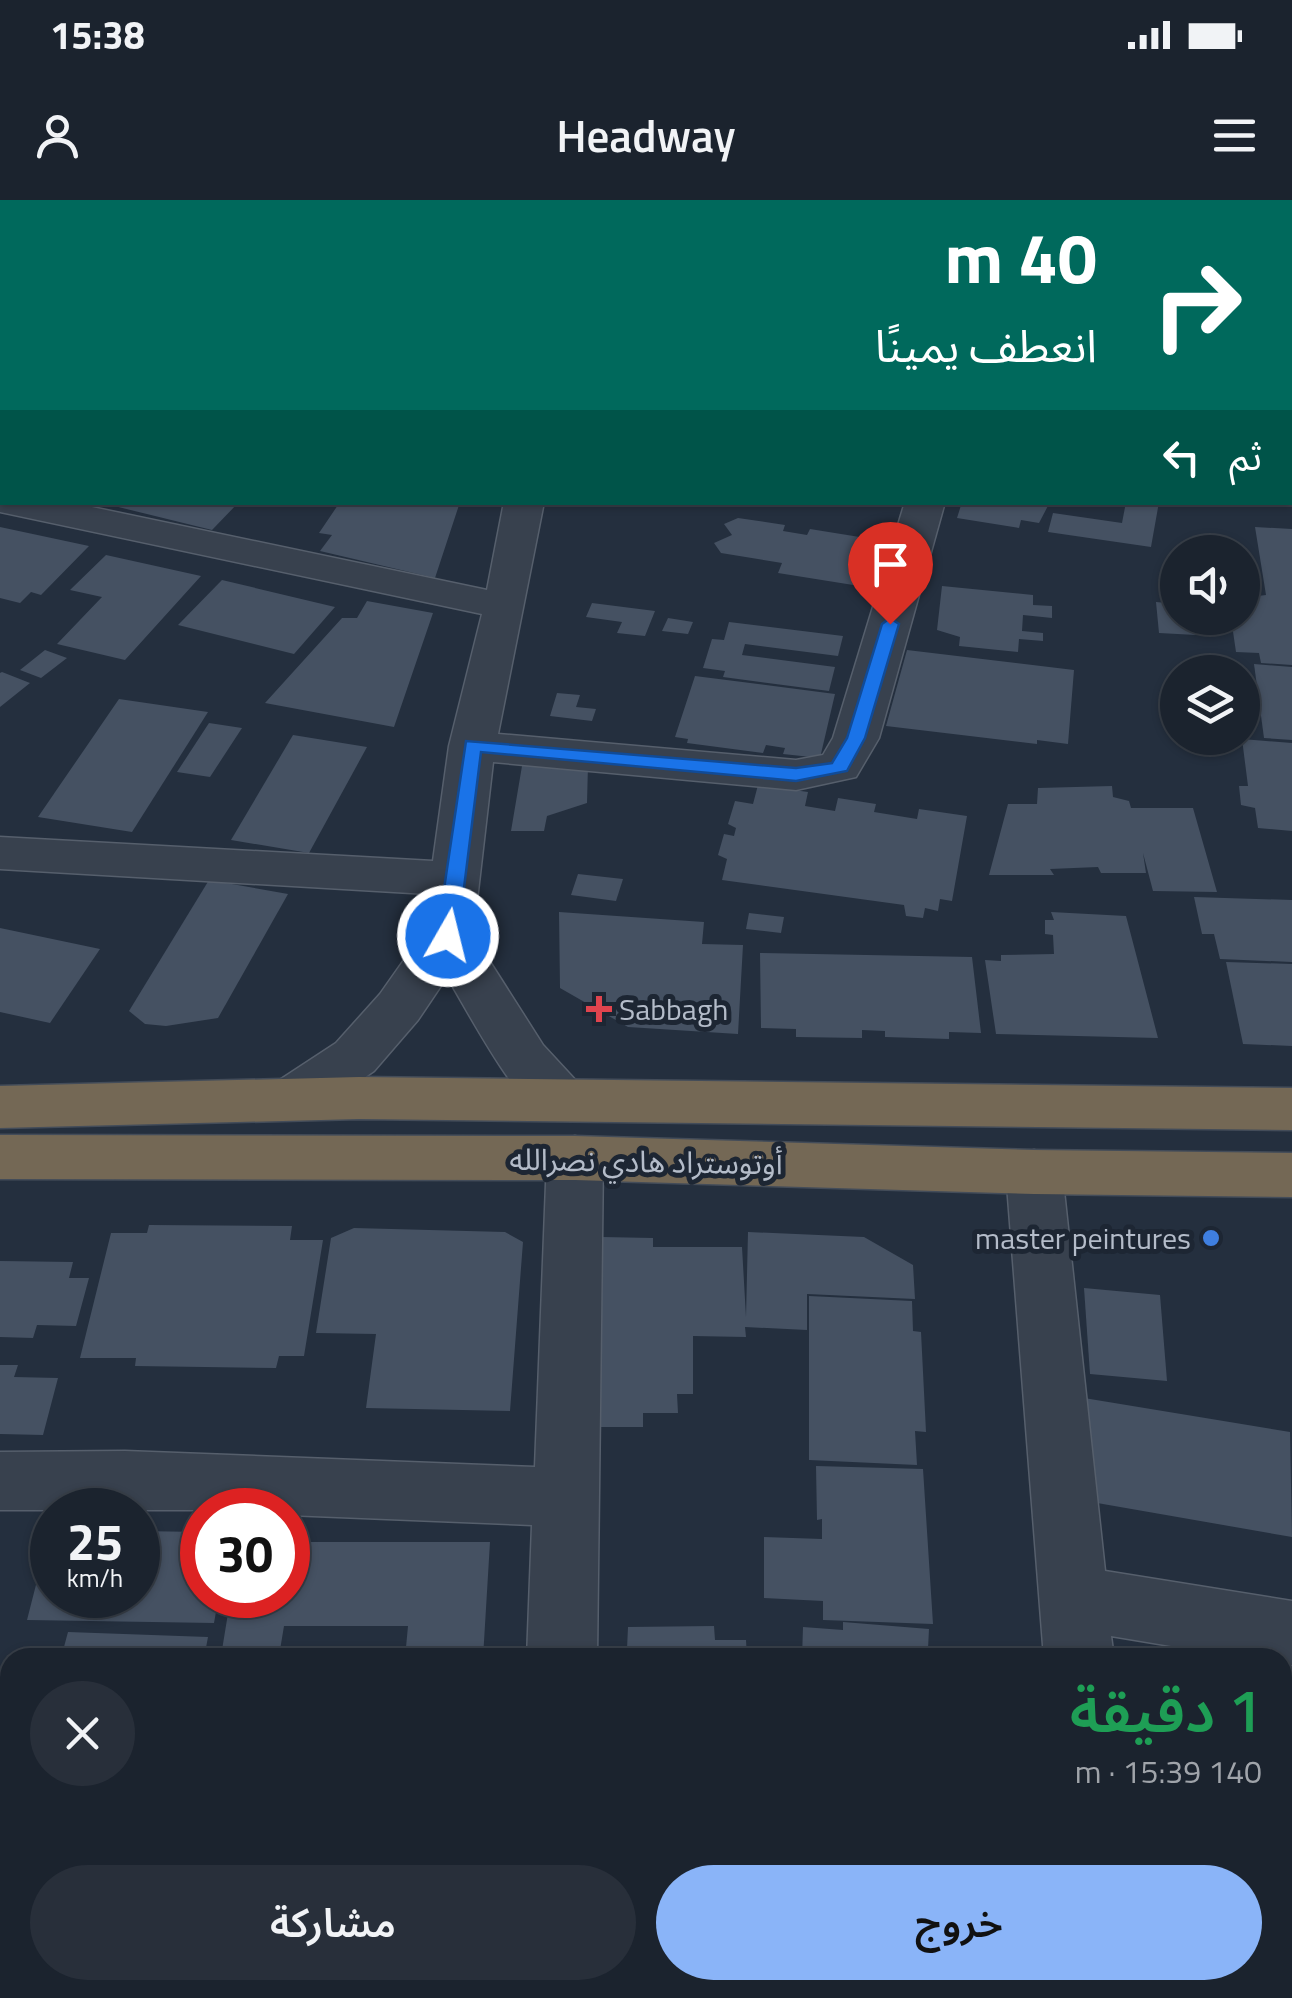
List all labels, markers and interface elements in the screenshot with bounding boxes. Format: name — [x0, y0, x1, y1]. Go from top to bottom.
text: 15:38 — [50, 6, 145, 64]
text: Headway — [556, 101, 736, 169]
icon: person — [30, 108, 85, 163]
icon: menu — [1207, 108, 1262, 163]
text: 40 m — [944, 204, 1097, 310]
icon: right — [1132, 240, 1262, 370]
text: انعطف يمينًا — [875, 311, 1097, 379]
text: ثم — [1229, 427, 1262, 485]
icon: left — [1154, 430, 1209, 485]
pin — [848, 522, 933, 625]
map controls — [1160, 535, 1260, 755]
button: sound — [1160, 535, 1260, 635]
icon: arrive — [863, 537, 918, 592]
button: layers — [1160, 655, 1260, 755]
position arrow — [396, 884, 500, 988]
place label: Sabbagh — [619, 986, 728, 1032]
marker: Sabbagh — [588, 998, 610, 1020]
street label: أوتوستراد هادي نصرالله — [509, 1136, 783, 1187]
place label: master peintures — [975, 1215, 1191, 1261]
marker: master peintures — [1200, 1227, 1222, 1249]
speed limit sign: 30 — [180, 1488, 310, 1618]
text: 25 — [67, 1503, 123, 1579]
text: km/h — [67, 1559, 123, 1597]
text: 1 دقيقة — [1070, 1664, 1262, 1755]
button: close — [30, 1681, 135, 1786]
text: 140 m · 15:39 — [1075, 1747, 1262, 1795]
button: مشاركة — [30, 1865, 636, 1980]
button: خروج — [656, 1865, 1262, 1980]

